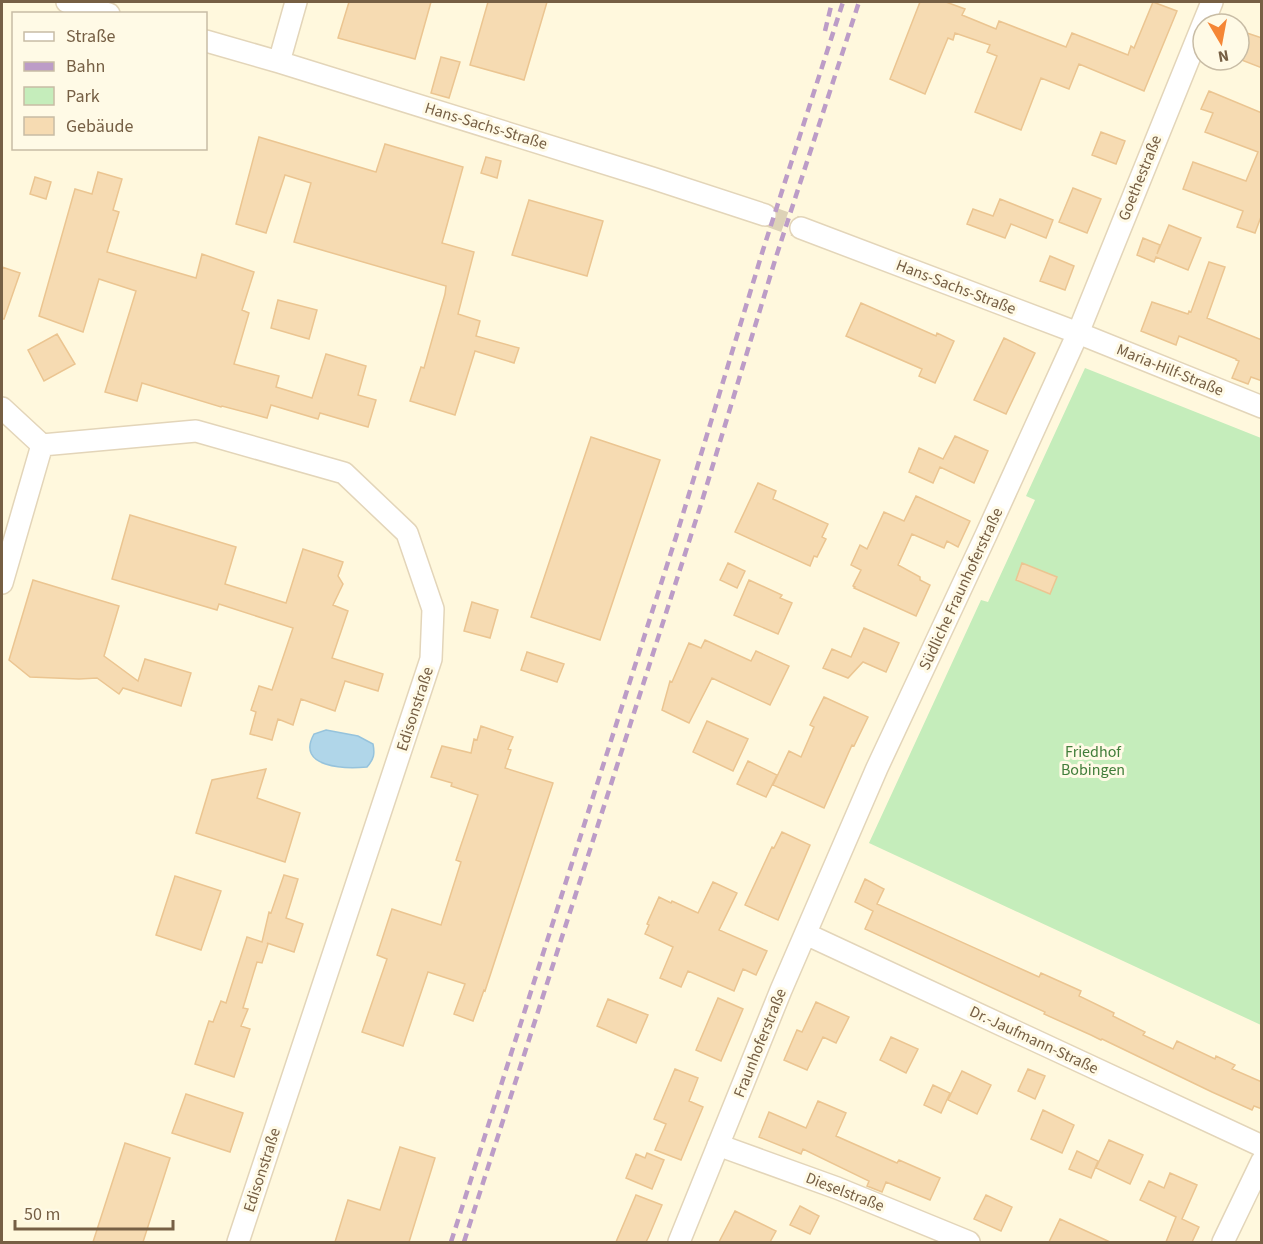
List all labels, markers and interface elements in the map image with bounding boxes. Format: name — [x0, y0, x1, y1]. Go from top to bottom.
legend — [12, 12, 207, 150]
north arrow — [1191, 12, 1251, 72]
text: Straße — [66, 24, 116, 49]
text: N — [1216, 44, 1231, 68]
text: Bahn — [66, 54, 105, 79]
text: Park — [66, 84, 100, 109]
street label: Hans-Sachs-Straße — [422, 97, 550, 155]
text: Gebäude — [66, 114, 134, 139]
street label: Goethestraße — [1113, 132, 1167, 224]
street label: Hans-Sachs-Straße — [893, 254, 1019, 320]
street label: Maria-Hilf-Straße — [1113, 338, 1227, 402]
street label: Südliche Fraunhoferstraße — [914, 504, 1008, 674]
street label: Edisonstraße — [391, 664, 439, 754]
park label: Friedhof Bobingen — [1061, 741, 1125, 781]
street label: Fraunhoferstraße — [728, 985, 792, 1101]
street label: Dr.-Jaufmann-Straße — [966, 1001, 1102, 1080]
street label: Edisonstraße — [238, 1125, 286, 1215]
street label: Dieselstraße — [802, 1167, 888, 1217]
scale bar — [15, 1193, 172, 1231]
text: 50 m — [24, 1202, 60, 1227]

